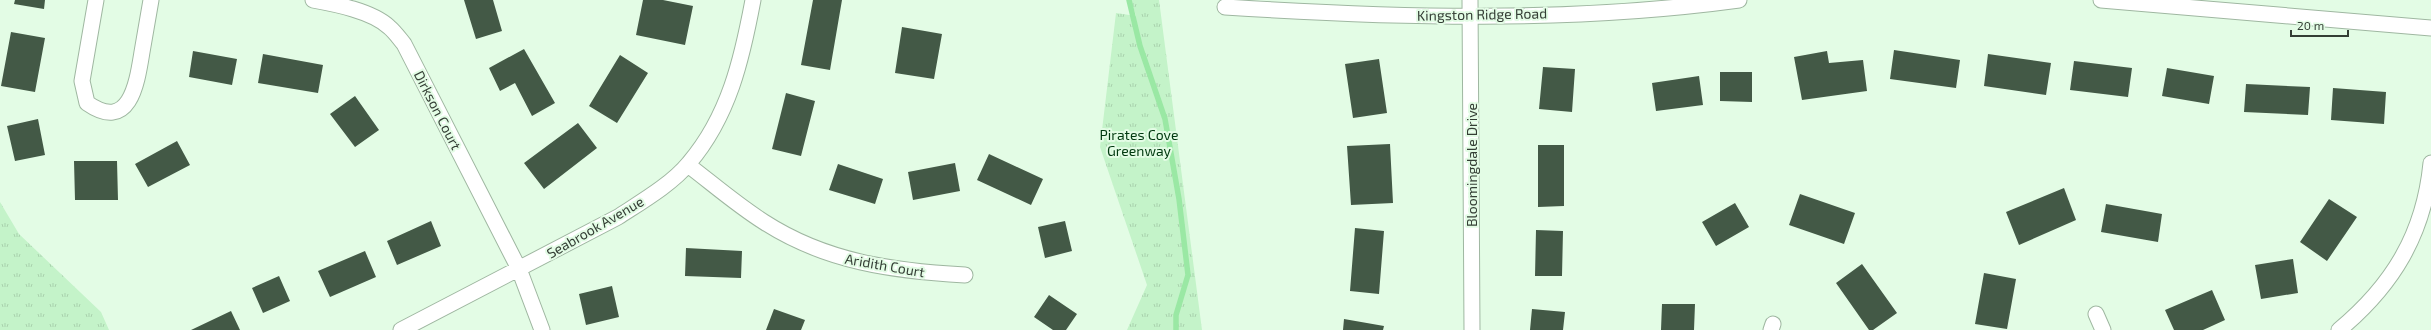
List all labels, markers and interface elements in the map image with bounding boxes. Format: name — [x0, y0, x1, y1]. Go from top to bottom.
street label: Kingston Ridge Road — [1417, 4, 1547, 24]
scale bar — [2291, 12, 2348, 38]
text: 20 m — [2297, 18, 2324, 32]
street label: Dirkson Court — [411, 68, 465, 152]
street label: Bloomingdale Drive — [1463, 103, 1480, 227]
park label: Pirates Cove Greenway — [1100, 126, 1178, 159]
street label: Seabrook Avenue — [544, 192, 646, 262]
street label: Aridith Court — [844, 250, 926, 280]

